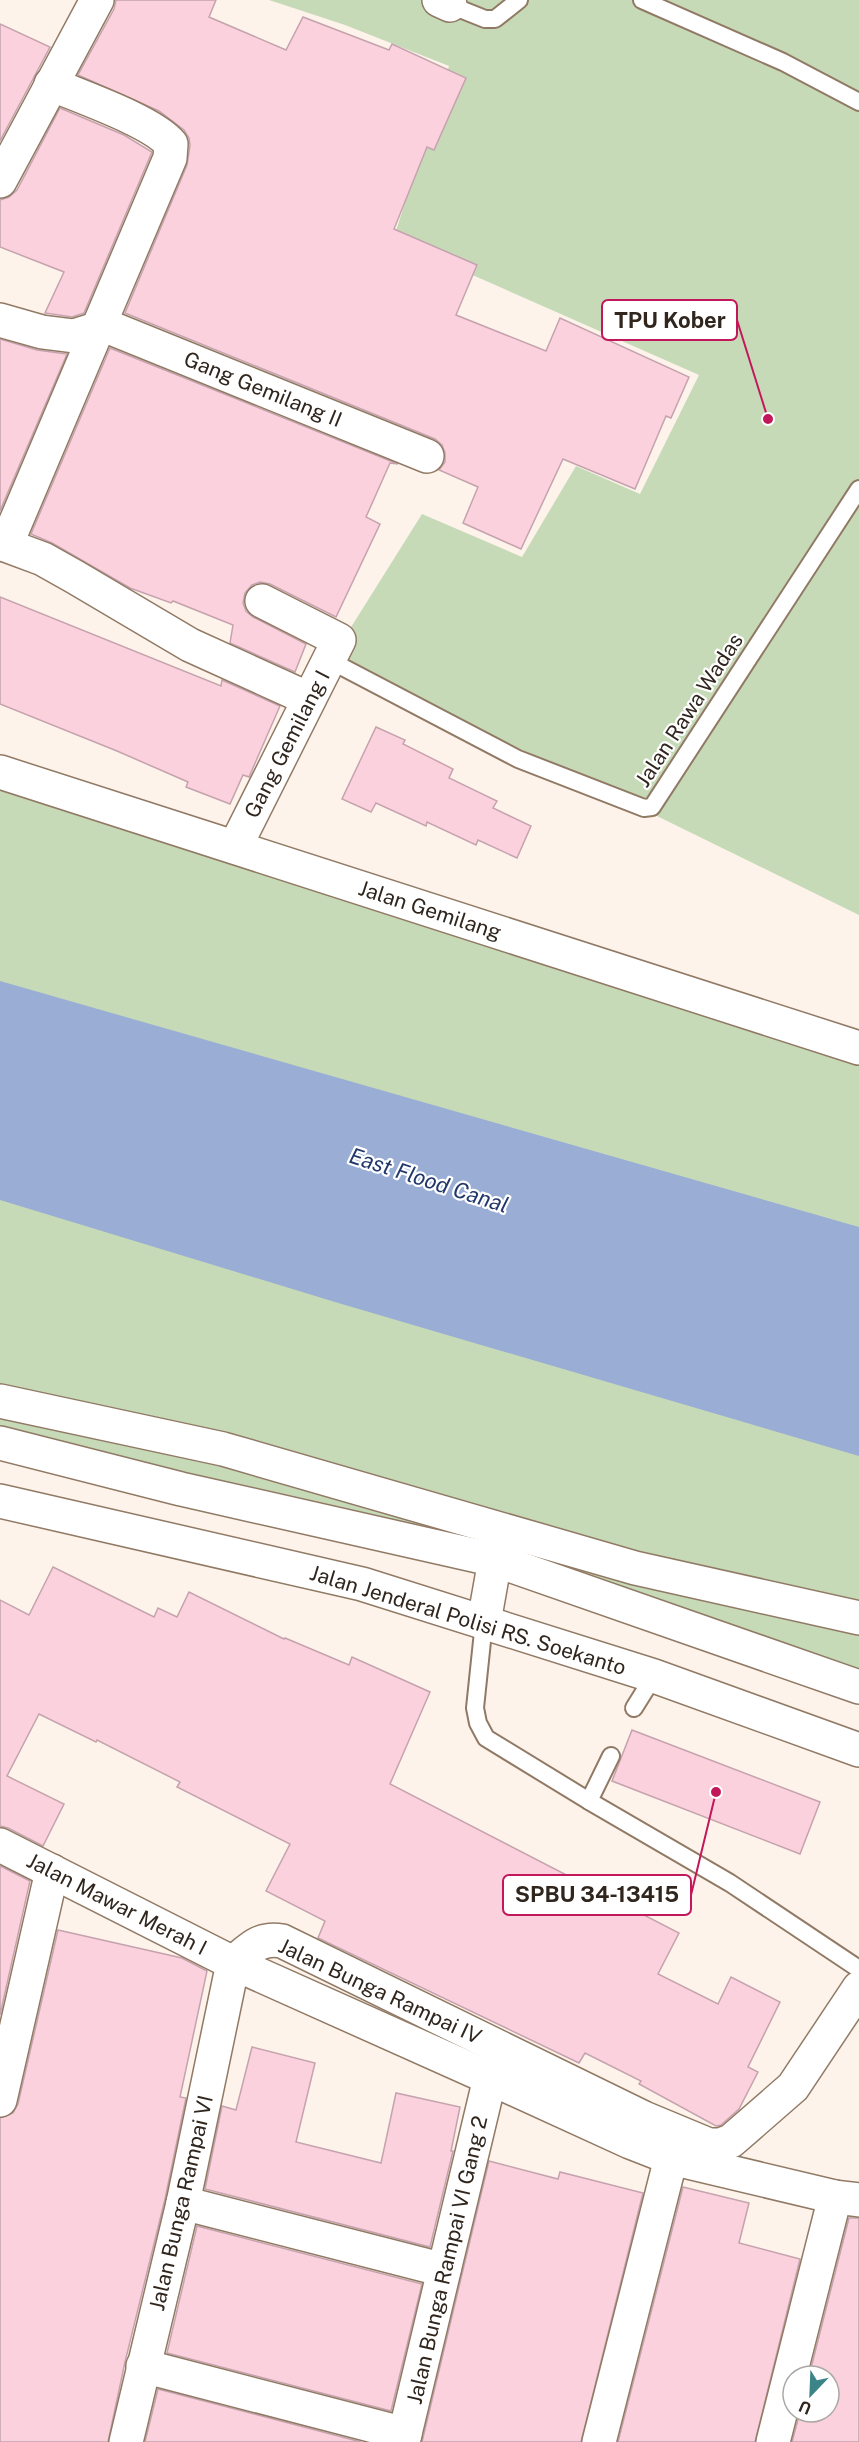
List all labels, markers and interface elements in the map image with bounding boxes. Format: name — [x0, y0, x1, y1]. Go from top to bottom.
callout: TPU Kober — [602, 300, 737, 340]
text: TPU Kober — [614, 307, 726, 333]
street label: Gang Gemilang II — [180, 346, 346, 432]
street label: Jalan Rawa Wadas — [630, 629, 748, 791]
street label: Gang Gemilang I — [239, 666, 335, 822]
street label: Jalan Gemilang — [355, 875, 505, 945]
water label: East Flood Canal — [346, 1142, 512, 1218]
street label: Jalan Jenderal Polisi RS. Soekanto — [307, 1560, 629, 1680]
street label: Jalan Mawar Merah I — [23, 1848, 211, 1960]
callout: SPBU 34-13415 — [503, 1875, 691, 1915]
text: SPBU 34-13415 — [515, 1881, 679, 1907]
street label: Jalan Bunga Rampai IV — [275, 1933, 485, 2049]
street label: Jalan Bunga Rampai VI — [144, 2093, 218, 2313]
street label: Jalan Bunga Rampai VI Gang 2 — [402, 2113, 492, 2407]
north arrow — [781, 2364, 841, 2424]
text: U — [796, 2396, 814, 2418]

